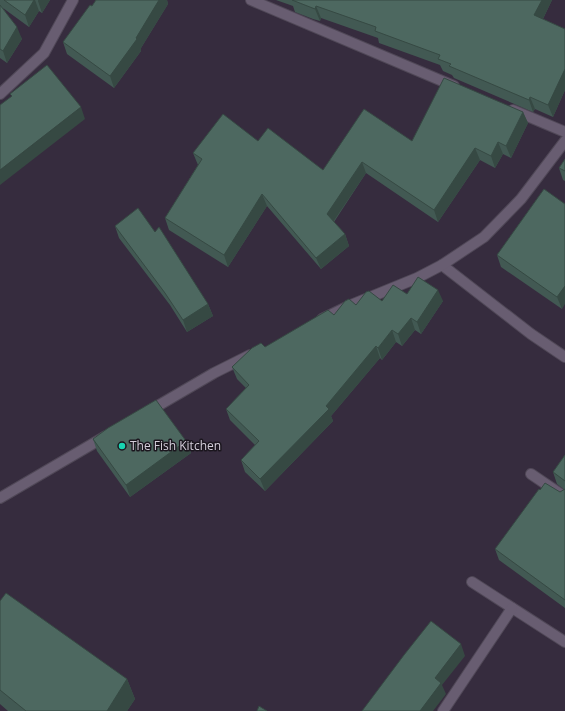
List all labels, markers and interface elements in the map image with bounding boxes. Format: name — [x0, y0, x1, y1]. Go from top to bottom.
place label: The Fish Kitchen — [130, 437, 221, 454]
marker: The Fish Kitchen — [117, 441, 127, 451]

